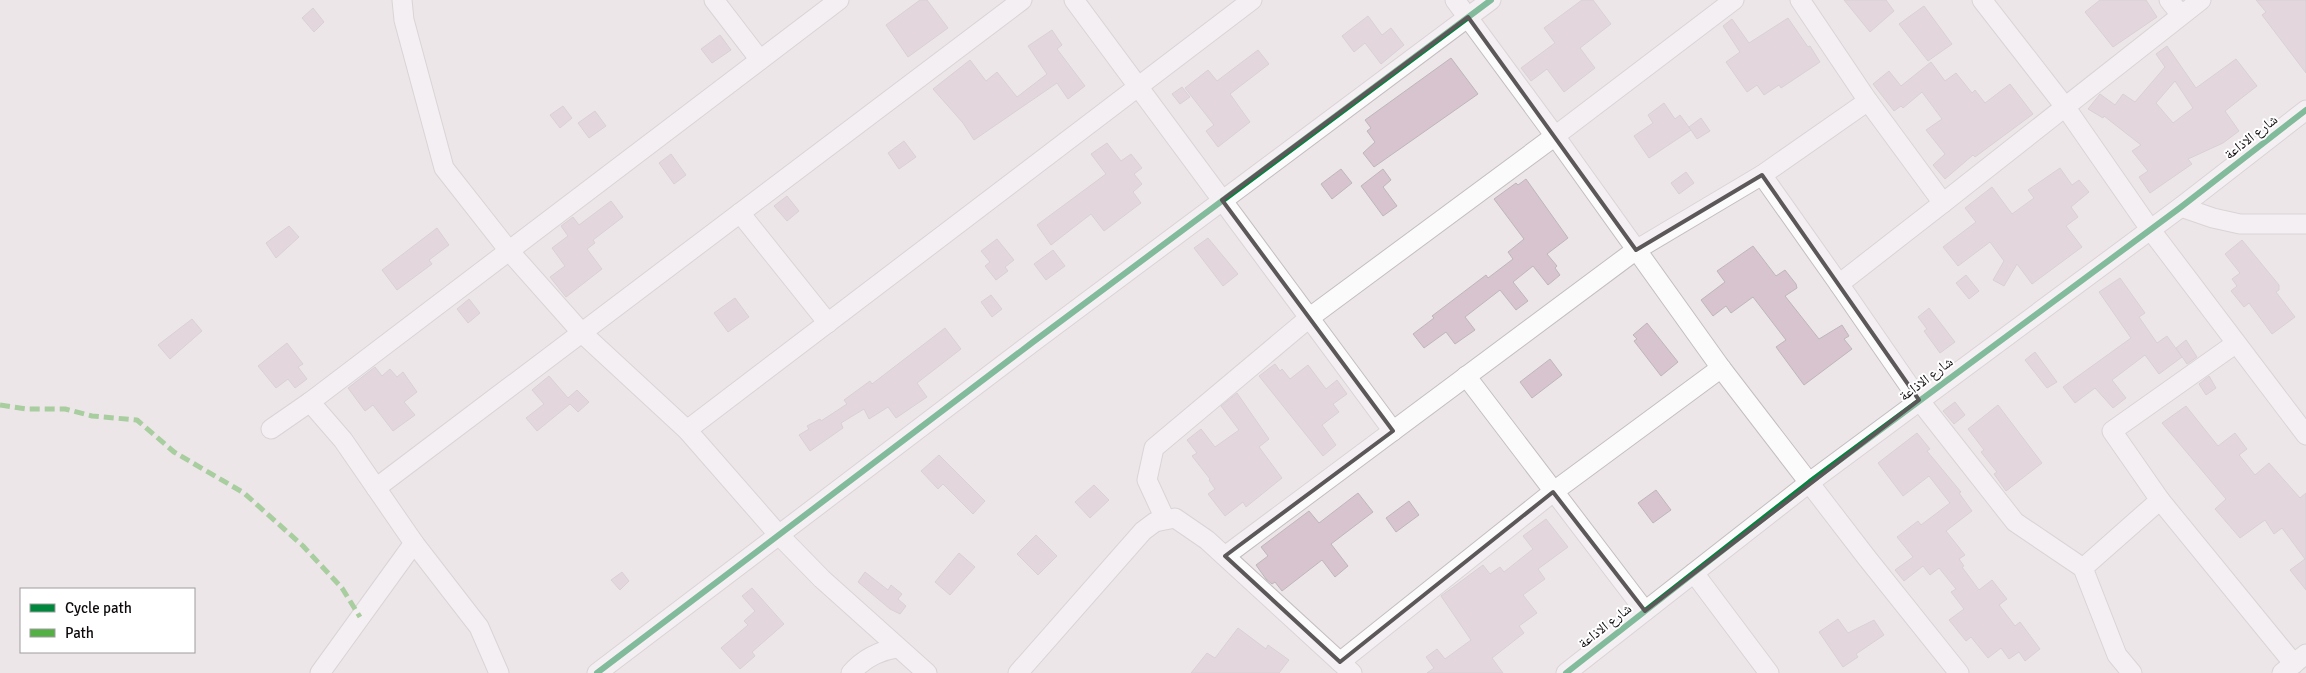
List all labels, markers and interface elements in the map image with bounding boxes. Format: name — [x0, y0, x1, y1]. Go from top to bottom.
street label: شارع الاذاعة — [2221, 111, 2282, 164]
street label: شارع الاذاعة — [1896, 353, 1957, 405]
legend — [20, 588, 195, 653]
text: Cycle path — [65, 599, 132, 617]
street label: شارع الاذاعة — [1575, 600, 1636, 653]
text: Path — [65, 624, 94, 642]

